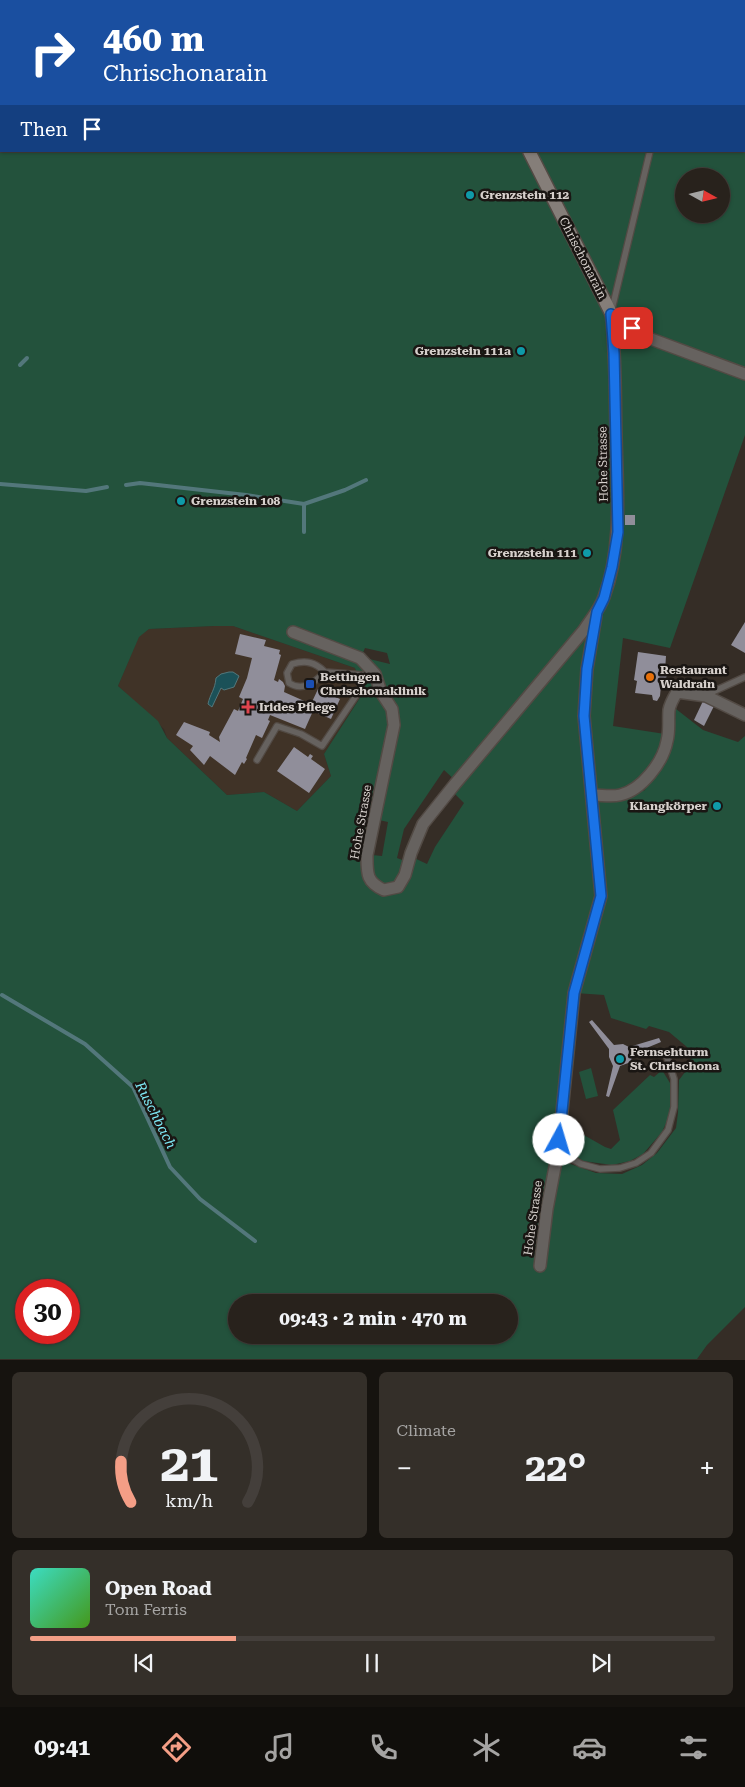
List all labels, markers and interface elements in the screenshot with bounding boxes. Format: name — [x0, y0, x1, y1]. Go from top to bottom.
text: 460 m — [103, 19, 204, 60]
icon: right — [20, 20, 85, 85]
text: Chrischonarain — [103, 61, 268, 86]
icon: arrive — [78, 115, 106, 143]
text: Then — [20, 118, 68, 141]
north arrow — [675, 168, 730, 222]
map controls — [675, 168, 730, 223]
place label: Grenzstein 112 — [480, 188, 570, 202]
marker: Grenzstein 112 — [464, 189, 476, 201]
street label: Chrischonarain — [556, 215, 610, 301]
pin — [611, 307, 653, 349]
icon: arrive — [618, 314, 646, 342]
place label: Grenzstein 111a — [415, 344, 511, 358]
marker: Grenzstein 111a — [515, 345, 527, 357]
street label: Hohe Strasse — [595, 426, 611, 502]
place label: Grenzstein 108 — [191, 494, 281, 508]
marker: Grenzstein 108 — [175, 495, 187, 507]
place label: Grenzstein 111 — [488, 546, 577, 560]
marker: Grenzstein 111 — [581, 547, 593, 559]
place label: Restaurant Waldrain — [660, 663, 727, 691]
place label: Bettingen Chrischonaklinik — [320, 670, 427, 698]
marker: Restaurant Waldrain — [644, 671, 656, 683]
marker: Bettingen Chrischonaklinik — [304, 678, 316, 690]
marker: Irides Pflege — [241, 700, 255, 714]
place label: Irides Pflege — [259, 700, 336, 714]
street label: Hohe Strasse — [348, 783, 375, 860]
place label: Klangkörper — [630, 799, 708, 813]
marker: Klangkörper — [711, 800, 723, 812]
place label: Fernsehturm St. Chrischona — [630, 1045, 719, 1073]
marker: Fernsehturm St. Chrischona — [614, 1053, 626, 1065]
water label: Ruschbach — [132, 1078, 180, 1152]
position arrow — [532, 1113, 584, 1165]
street label: Hohe Strasse — [521, 1179, 545, 1256]
speed limit sign: 30 — [15, 1279, 80, 1344]
text: 09:43 · 2 min · 470 m — [279, 1307, 467, 1330]
text: Climate — [397, 1421, 456, 1440]
text: 21 — [160, 1433, 218, 1494]
text: 22° — [525, 1446, 586, 1490]
text: − — [397, 1452, 412, 1485]
text: + — [699, 1452, 715, 1485]
text: km/h — [165, 1490, 214, 1511]
text: Open Road — [105, 1577, 212, 1600]
text: Tom Ferris — [105, 1600, 187, 1619]
icon: previous — [130, 1649, 158, 1677]
icon: pause — [358, 1649, 386, 1677]
icon: next — [587, 1649, 615, 1677]
icon: directions — [159, 1730, 194, 1765]
icon: music — [262, 1730, 297, 1765]
icon: phone — [366, 1730, 401, 1765]
icon: climate — [469, 1730, 504, 1765]
icon: car — [572, 1730, 607, 1765]
icon: filters — [676, 1730, 711, 1765]
text: 09:41 — [34, 1735, 90, 1760]

